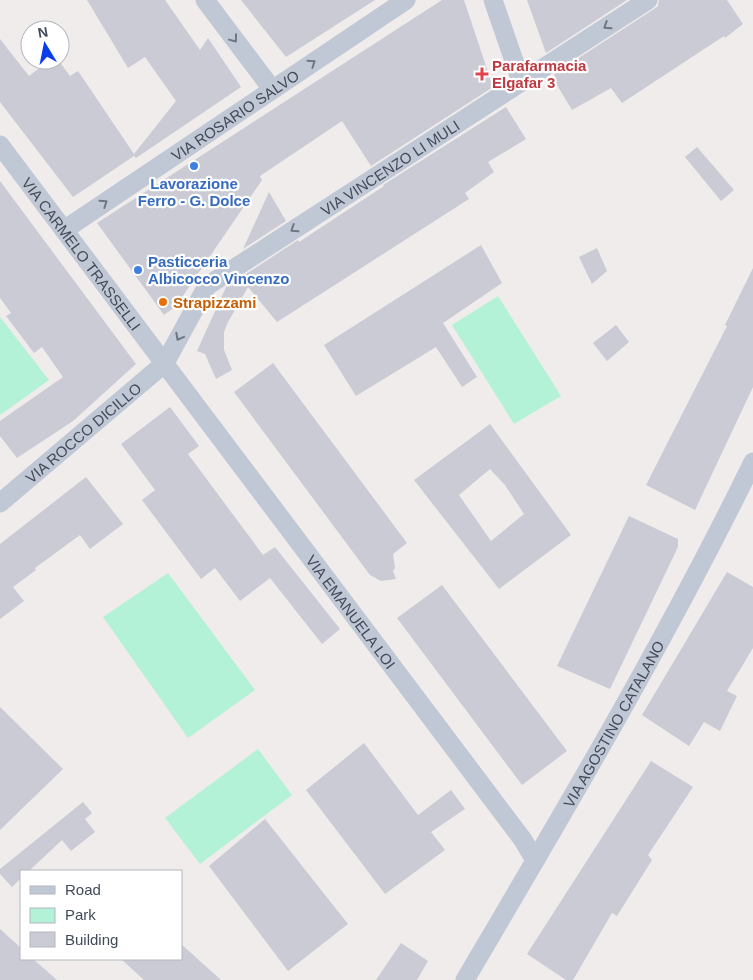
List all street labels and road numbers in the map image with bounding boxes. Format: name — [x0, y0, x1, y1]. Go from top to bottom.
street label: VIA ROSARIO SALVO — [168, 66, 302, 164]
street label: VIA VINCENZO LI MULI — [317, 116, 462, 219]
street label: VIA CARMELO TRASSELLI — [19, 174, 145, 333]
street label: VIA ROCCO DICILLO — [22, 379, 144, 486]
street label: VIA EMANUELA LOI — [303, 552, 399, 672]
street label: VIA AGOSTINO CATALANO — [560, 638, 667, 810]

